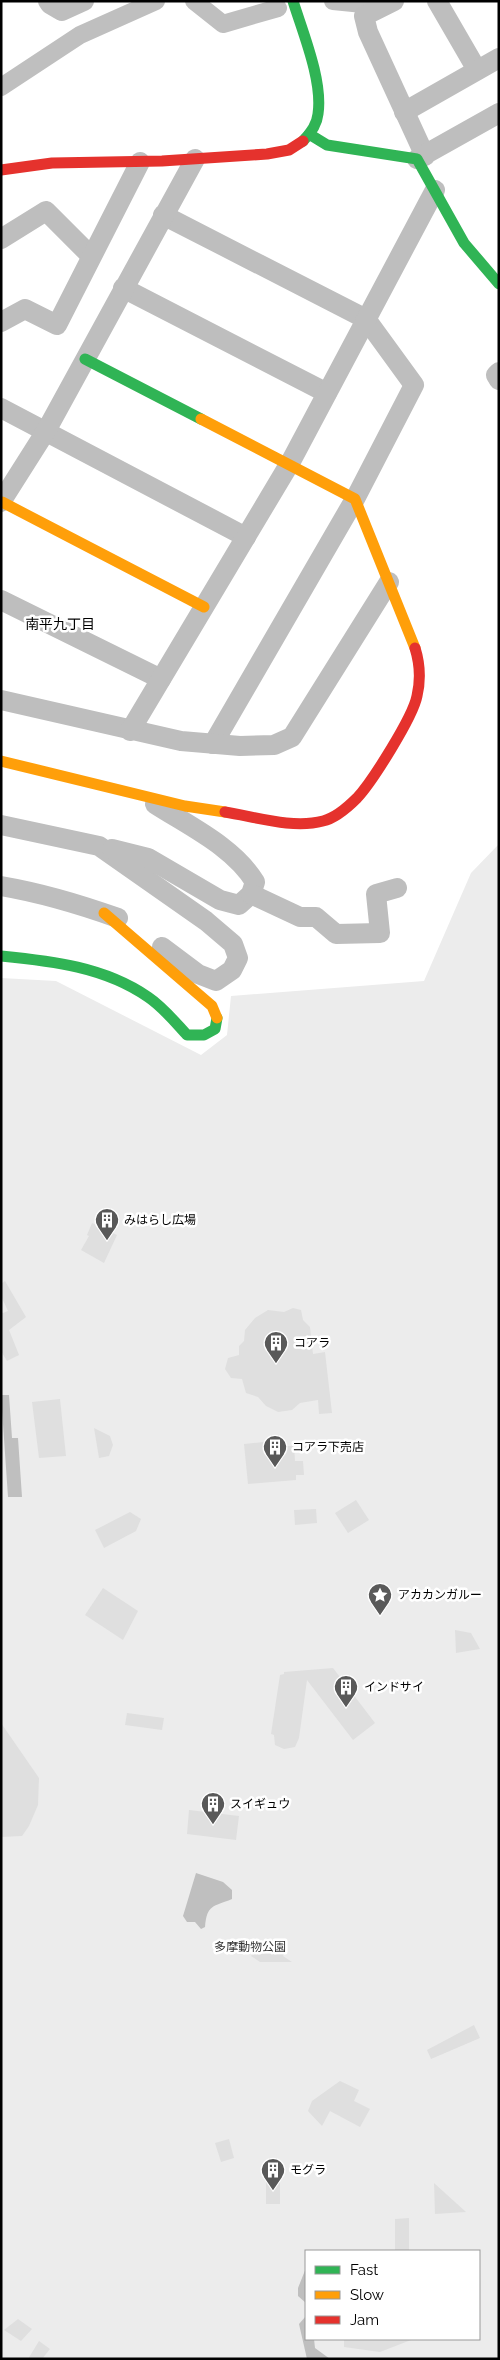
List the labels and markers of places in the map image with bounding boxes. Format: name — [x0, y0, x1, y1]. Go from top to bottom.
building icon: みはらし広場 — [94, 1207, 120, 1241]
place label: みはらし広場 — [124, 1213, 196, 1227]
building icon: コアラ — [263, 1330, 289, 1364]
place label: コアラ — [294, 1336, 330, 1350]
building icon: コアラ下売店 — [262, 1434, 288, 1468]
place label: コアラ下売店 — [292, 1440, 364, 1454]
place icon: アカカンガルー — [367, 1582, 393, 1616]
place label: アカカンガルー — [398, 1588, 482, 1602]
building icon: インドサイ — [333, 1674, 359, 1708]
place label: インドサイ — [364, 1680, 424, 1694]
building icon: スイギュウ — [200, 1791, 226, 1825]
place label: スイギュウ — [230, 1797, 290, 1811]
building icon: モグラ — [260, 2157, 286, 2191]
place label: モグラ — [290, 2163, 326, 2177]

